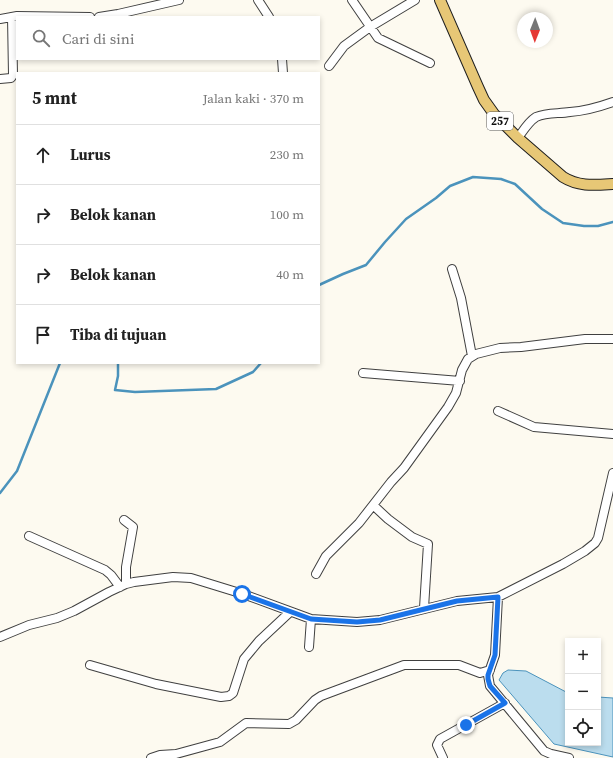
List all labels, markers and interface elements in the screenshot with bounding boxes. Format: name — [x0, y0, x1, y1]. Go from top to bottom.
north arrow — [517, 12, 553, 48]
search box — [16, 16, 320, 60]
icon: search — [30, 27, 52, 49]
text: Cari di sini — [62, 28, 134, 49]
text: 5 mnt — [32, 86, 77, 110]
text: Jalan kaki · 370 m — [203, 90, 304, 107]
road number: 257 — [487, 112, 513, 130]
icon: ahead — [32, 144, 54, 166]
text: Lurus — [70, 144, 111, 165]
text: 230 m — [270, 146, 304, 163]
icon: right — [32, 204, 54, 226]
text: Belok kanan — [70, 204, 156, 225]
text: 100 m — [270, 206, 304, 223]
icon: right — [32, 264, 54, 286]
text: Belok kanan — [70, 264, 156, 285]
text: 40 m — [276, 266, 304, 283]
icon: arrive — [32, 324, 54, 346]
text: Tiba di tujuan — [70, 324, 166, 345]
route start — [233, 585, 251, 603]
map controls — [565, 638, 601, 746]
button: + — [565, 638, 601, 674]
button: − — [565, 674, 601, 710]
button: locate — [565, 710, 601, 746]
route end — [457, 716, 475, 734]

